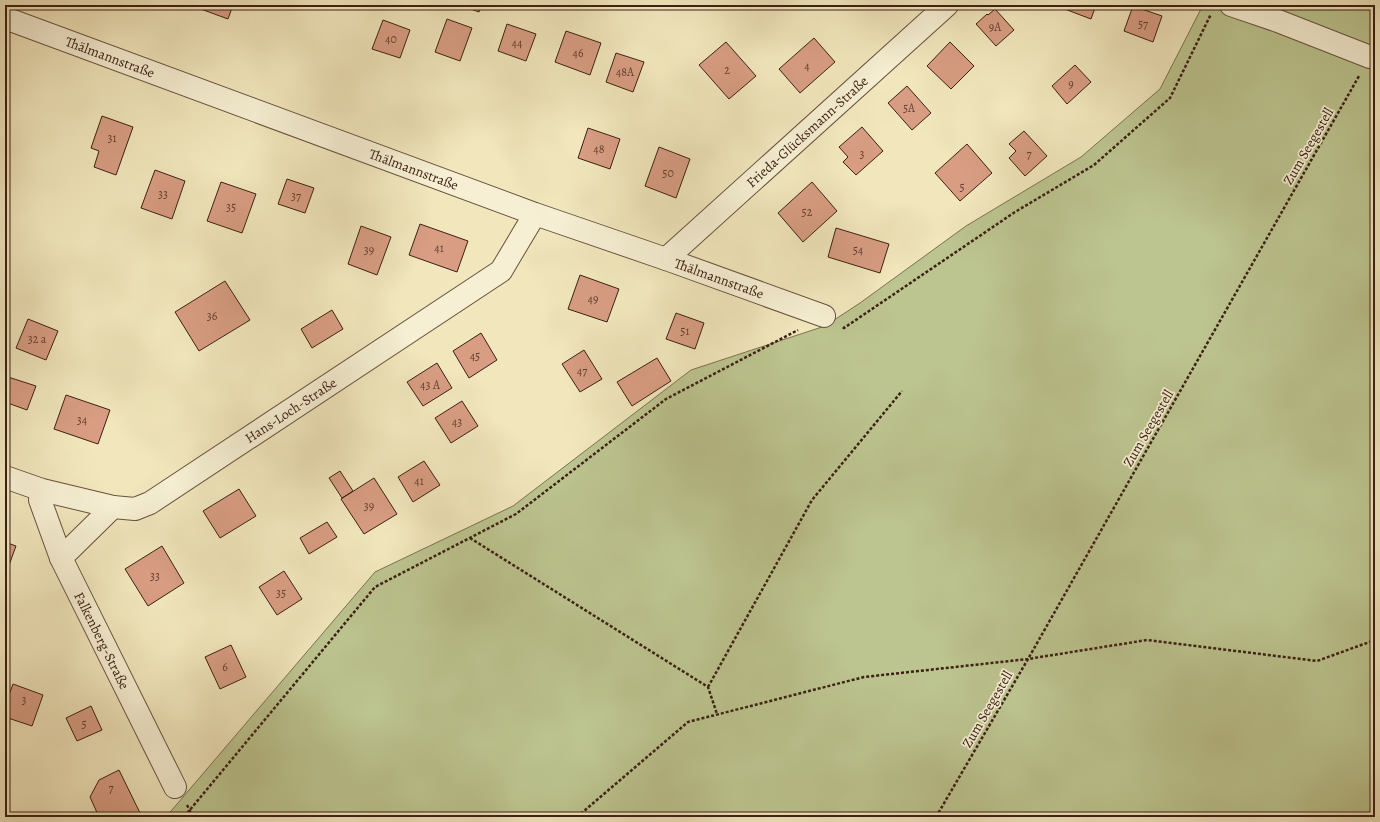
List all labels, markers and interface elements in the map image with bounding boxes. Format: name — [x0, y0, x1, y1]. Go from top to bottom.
house number: 57 — [1138, 16, 1149, 32]
house number: 9A — [989, 19, 1002, 35]
house number: 40 — [385, 31, 397, 47]
street label: Thälmannstraße — [63, 32, 157, 83]
house number: 44 — [512, 35, 523, 51]
house number: 46 — [573, 45, 584, 61]
house number: 4 — [804, 58, 810, 74]
house number: 2 — [724, 62, 730, 78]
house number: 48A — [616, 64, 635, 80]
street label: Frieda-Glücksmann-Straße — [742, 72, 872, 192]
house number: 9 — [1068, 76, 1074, 92]
house number: 5A — [903, 100, 916, 116]
street label: Zum Seegestell — [1279, 104, 1338, 188]
house number: 31 — [107, 130, 117, 146]
house number: 48 — [593, 141, 605, 157]
street label: Thälmannstraße — [366, 144, 461, 195]
house number: 3 — [860, 146, 865, 162]
house number: 7 — [1026, 146, 1032, 162]
house number: 50 — [662, 165, 674, 181]
house number: 5 — [959, 179, 965, 195]
house number: 33 — [158, 186, 168, 202]
house number: 37 — [291, 188, 302, 204]
house number: 35 — [226, 199, 236, 215]
house number: 52 — [802, 204, 813, 220]
house number: 41 — [434, 240, 444, 256]
house number: 39 — [364, 242, 374, 258]
house number: 54 — [853, 242, 864, 258]
street label: Thälmannstraße — [671, 254, 766, 303]
house number: 49 — [588, 291, 598, 307]
house number: 36 — [207, 308, 218, 324]
house number: 51 — [680, 323, 690, 339]
house number: 32 a — [28, 331, 47, 347]
house number: 45 — [470, 348, 480, 364]
house number: 47 — [577, 363, 588, 379]
street label: Hans-Loch-Straße — [241, 373, 340, 448]
house number: 43 A — [420, 377, 441, 393]
street label: Zum Seegestell — [1119, 386, 1178, 470]
house number: 34 — [77, 412, 88, 428]
house number: 43 — [452, 414, 462, 430]
house number: 41 — [414, 473, 424, 489]
house number: 39 — [364, 498, 374, 514]
house number: 33 — [150, 568, 160, 584]
house number: 35 — [276, 585, 286, 601]
street label: Falkenberg-Straße — [69, 589, 134, 693]
house number: 6 — [222, 659, 228, 675]
street label: Zum Seegestell — [958, 667, 1017, 751]
house number: 3 — [22, 692, 27, 708]
house number: 5 — [81, 716, 87, 732]
house number: 7 — [108, 780, 114, 796]

